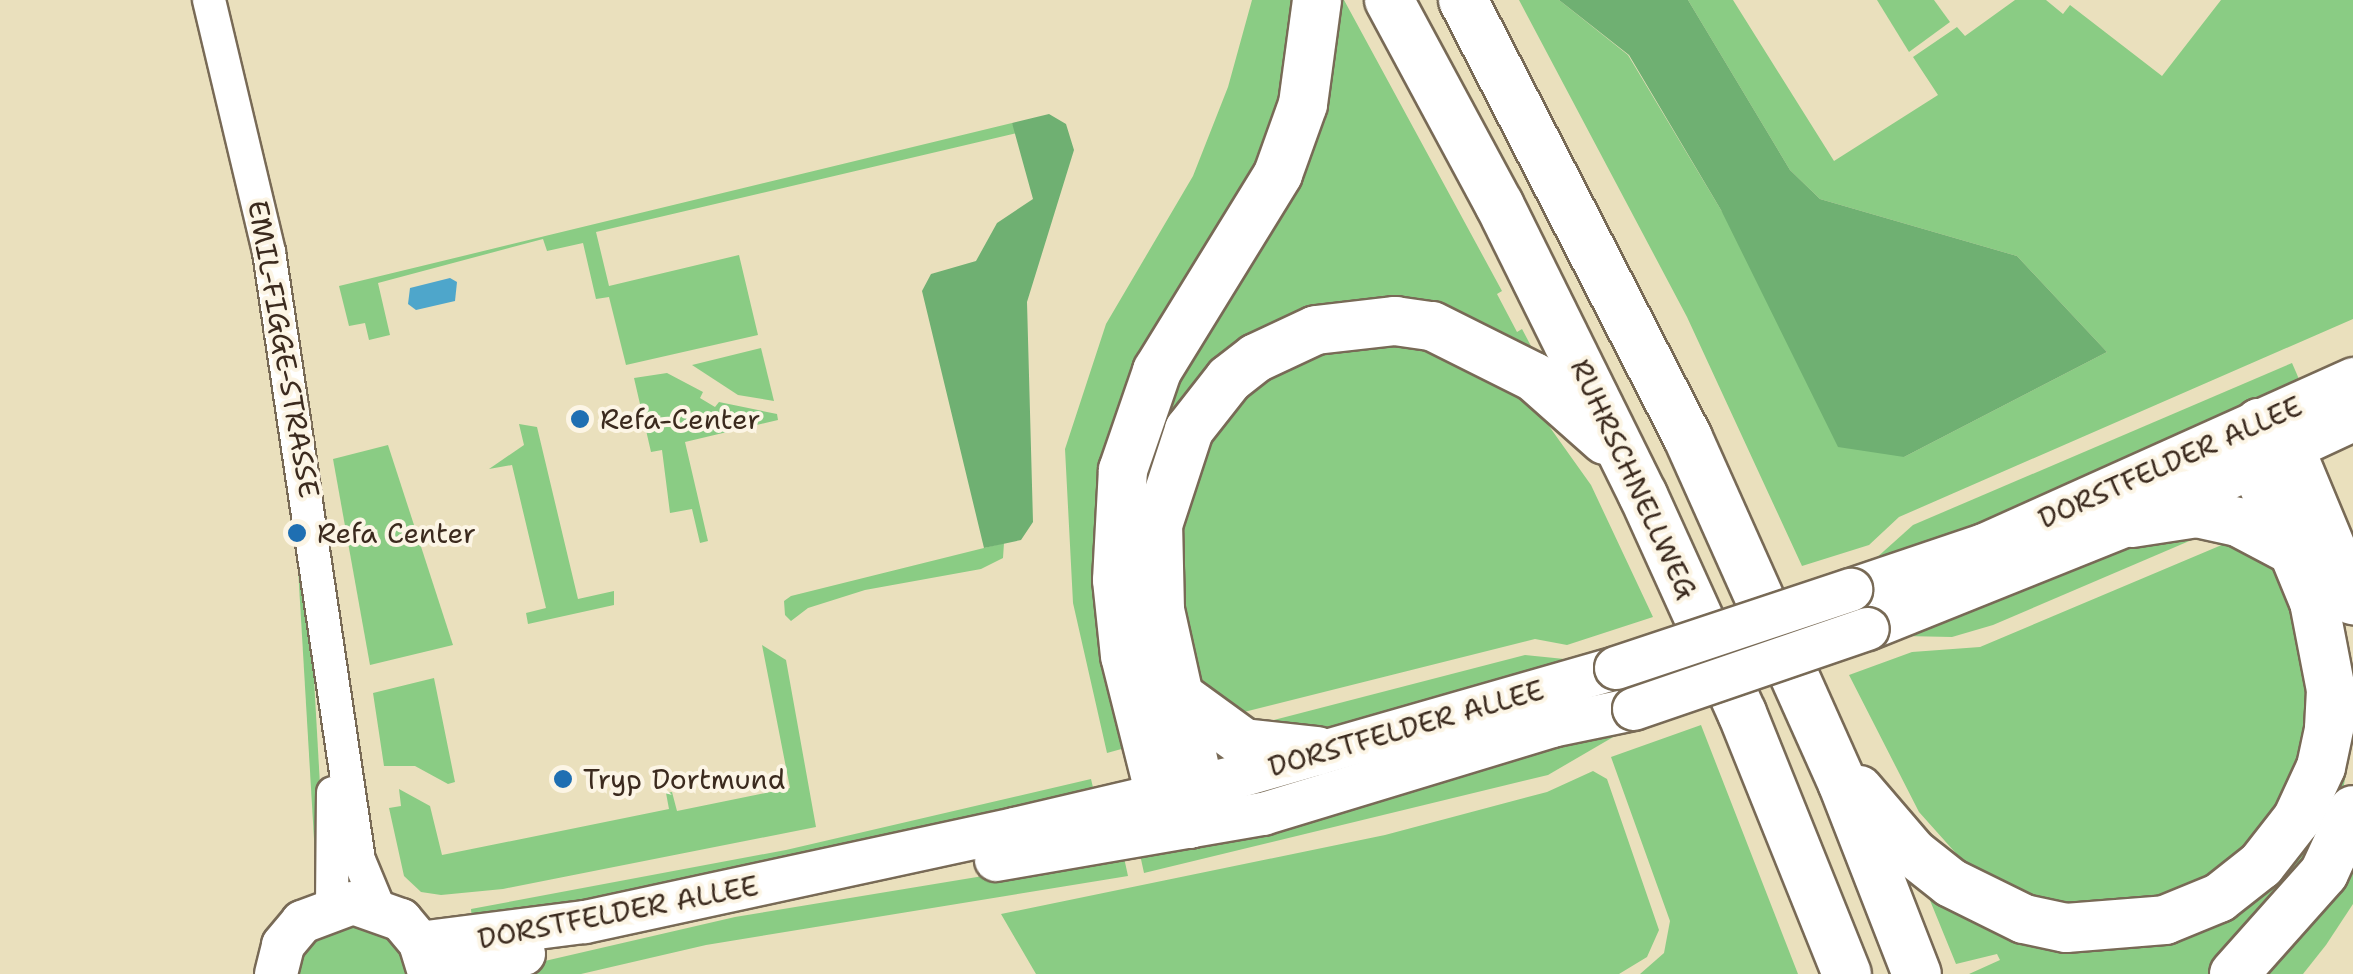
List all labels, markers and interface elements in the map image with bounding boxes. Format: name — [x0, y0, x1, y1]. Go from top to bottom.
street label: EMIL-FIGGE-STRASSE — [241, 198, 327, 500]
street label: RUHRSCHNELLWEG — [1564, 354, 1704, 604]
street label: DORSTFELDER ALLEE — [2033, 389, 2307, 535]
place label: Refa-Center — [600, 402, 760, 436]
marker: Refa-Center — [569, 408, 591, 430]
place label: Refa Center — [317, 516, 476, 550]
marker: Refa Center — [286, 522, 308, 544]
street label: DORSTFELDER ALLEE — [1264, 673, 1548, 783]
place label: Tryp Dortmund — [583, 762, 785, 796]
marker: Tryp Dortmund — [552, 768, 574, 790]
street label: DORSTFELDER ALLEE — [475, 868, 761, 956]

